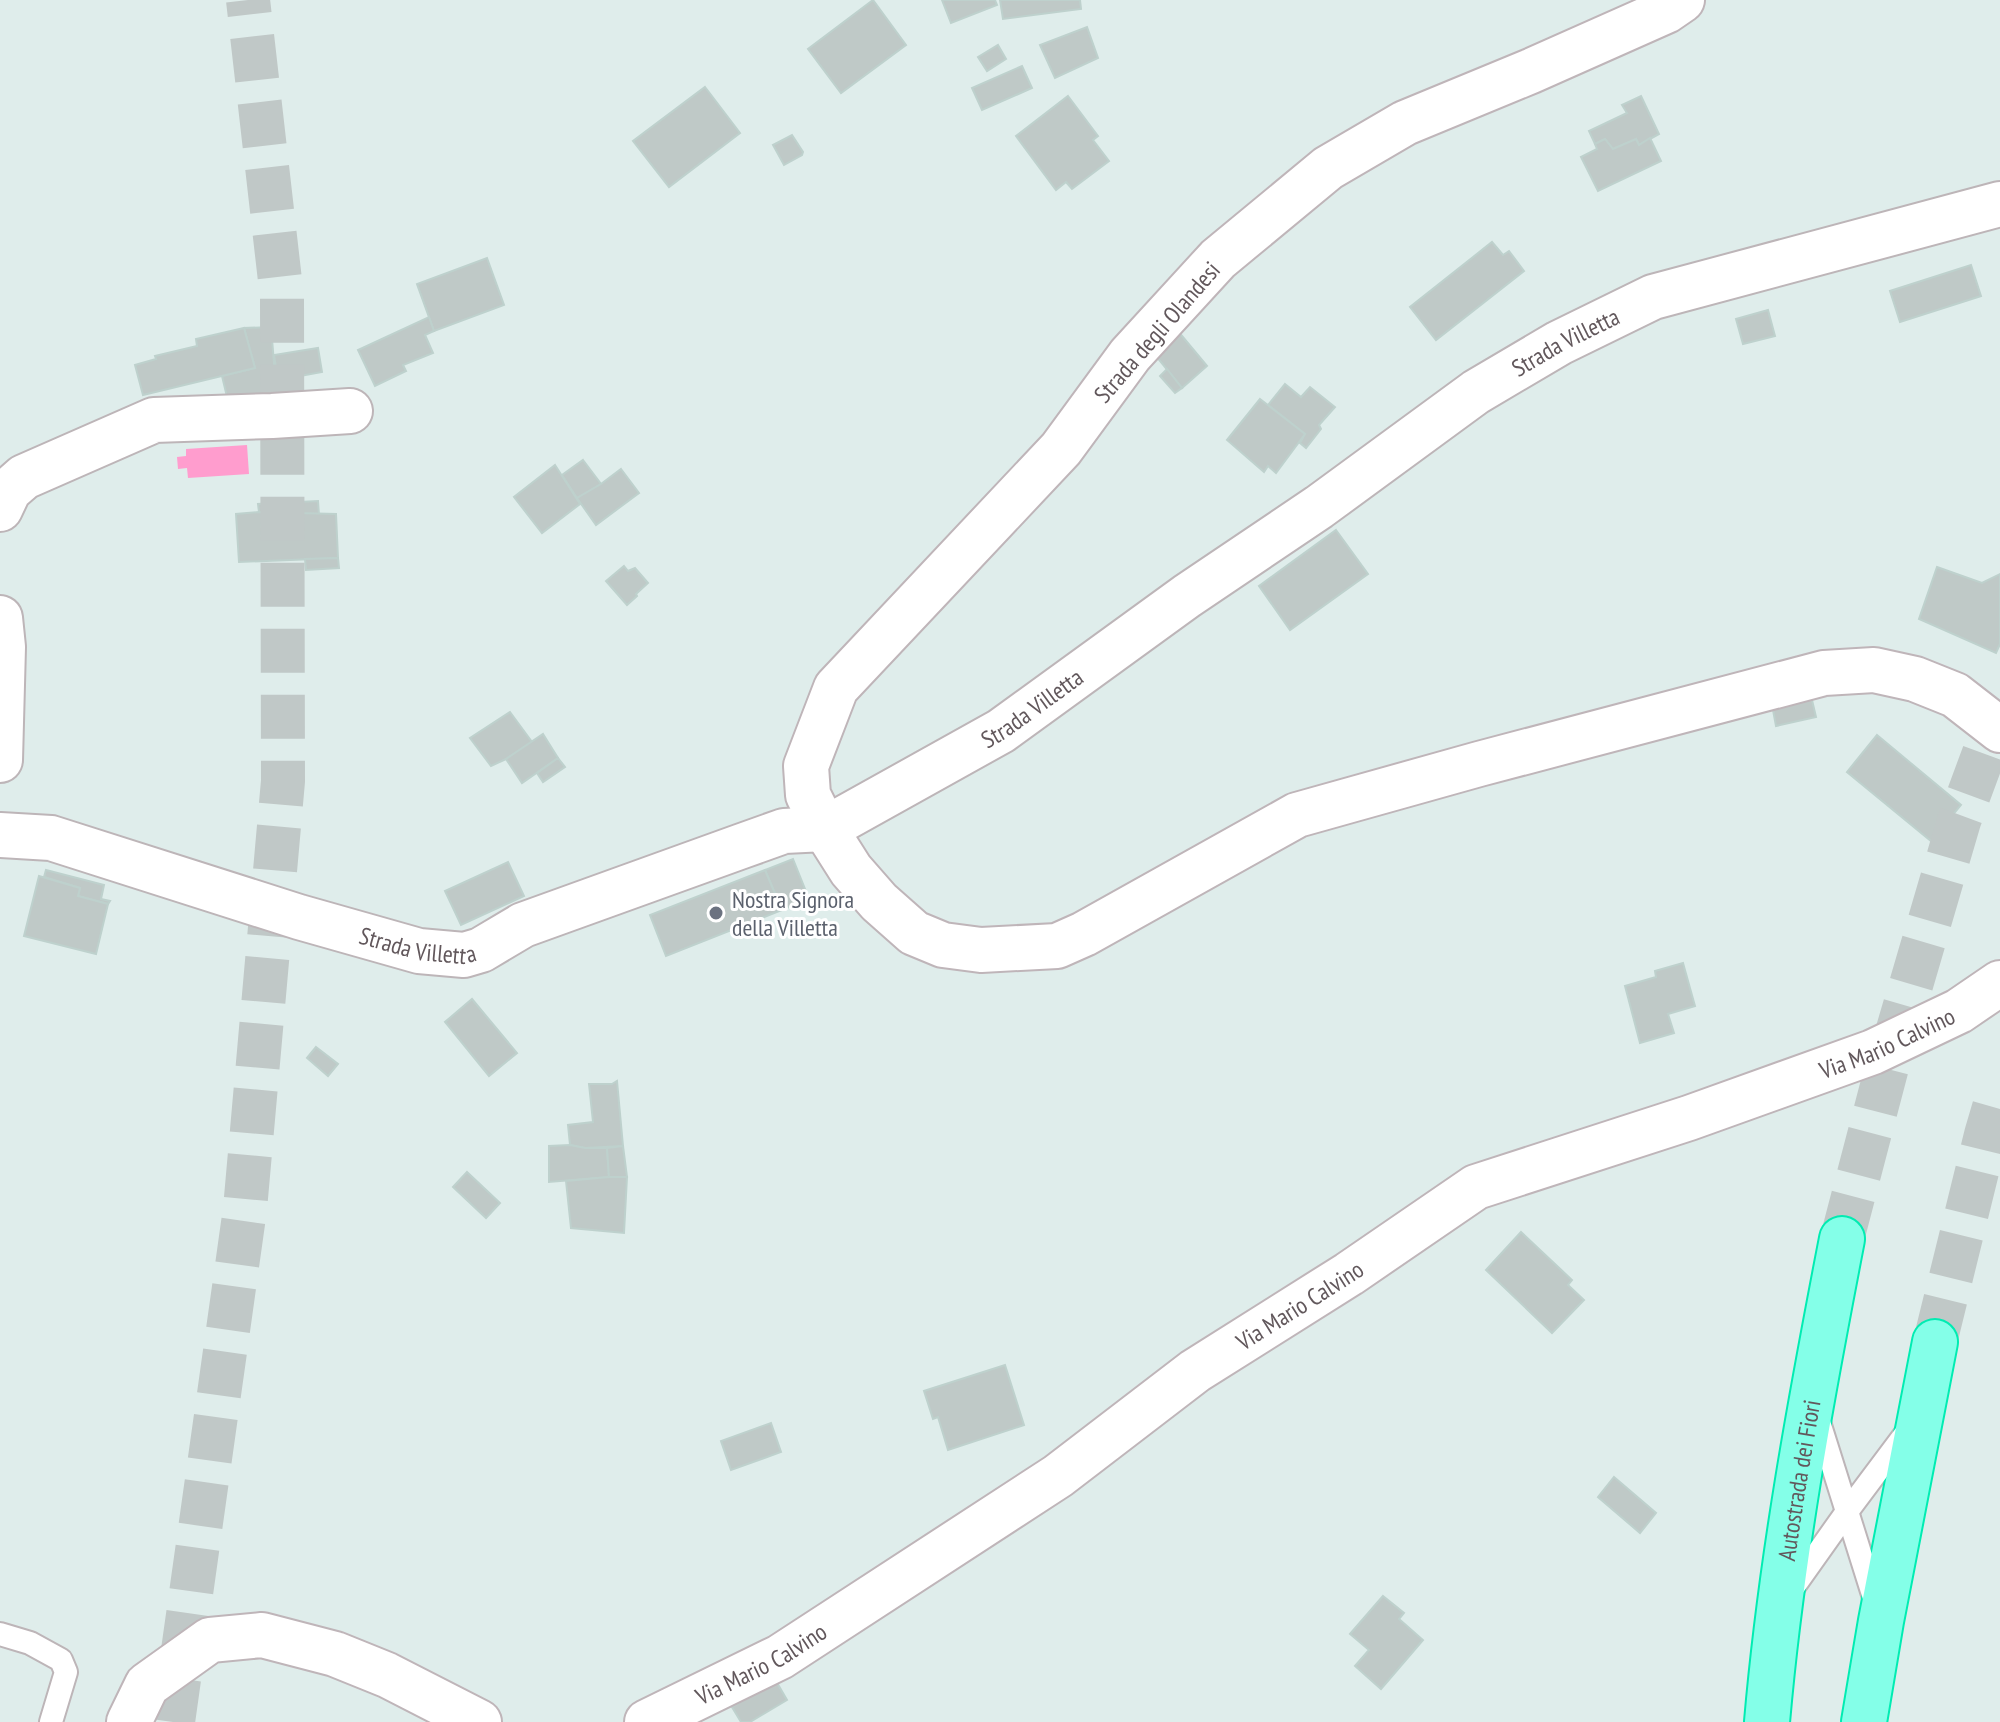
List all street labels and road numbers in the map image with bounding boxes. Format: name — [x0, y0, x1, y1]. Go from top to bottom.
street label: Strada degli Olandesi — [1087, 255, 1227, 409]
street label: Strada Villetta — [1506, 300, 1624, 383]
street label: Strada Villetta — [975, 661, 1089, 755]
street label: Strada Villetta — [356, 919, 480, 971]
street label: Via Mario Calvino — [1814, 1000, 1960, 1086]
street label: Via Mario Calvino — [1229, 1253, 1369, 1357]
street label: Autostrada dei Fiori — [1770, 1397, 1827, 1563]
street label: Via Mario Calvino — [689, 1616, 832, 1712]

